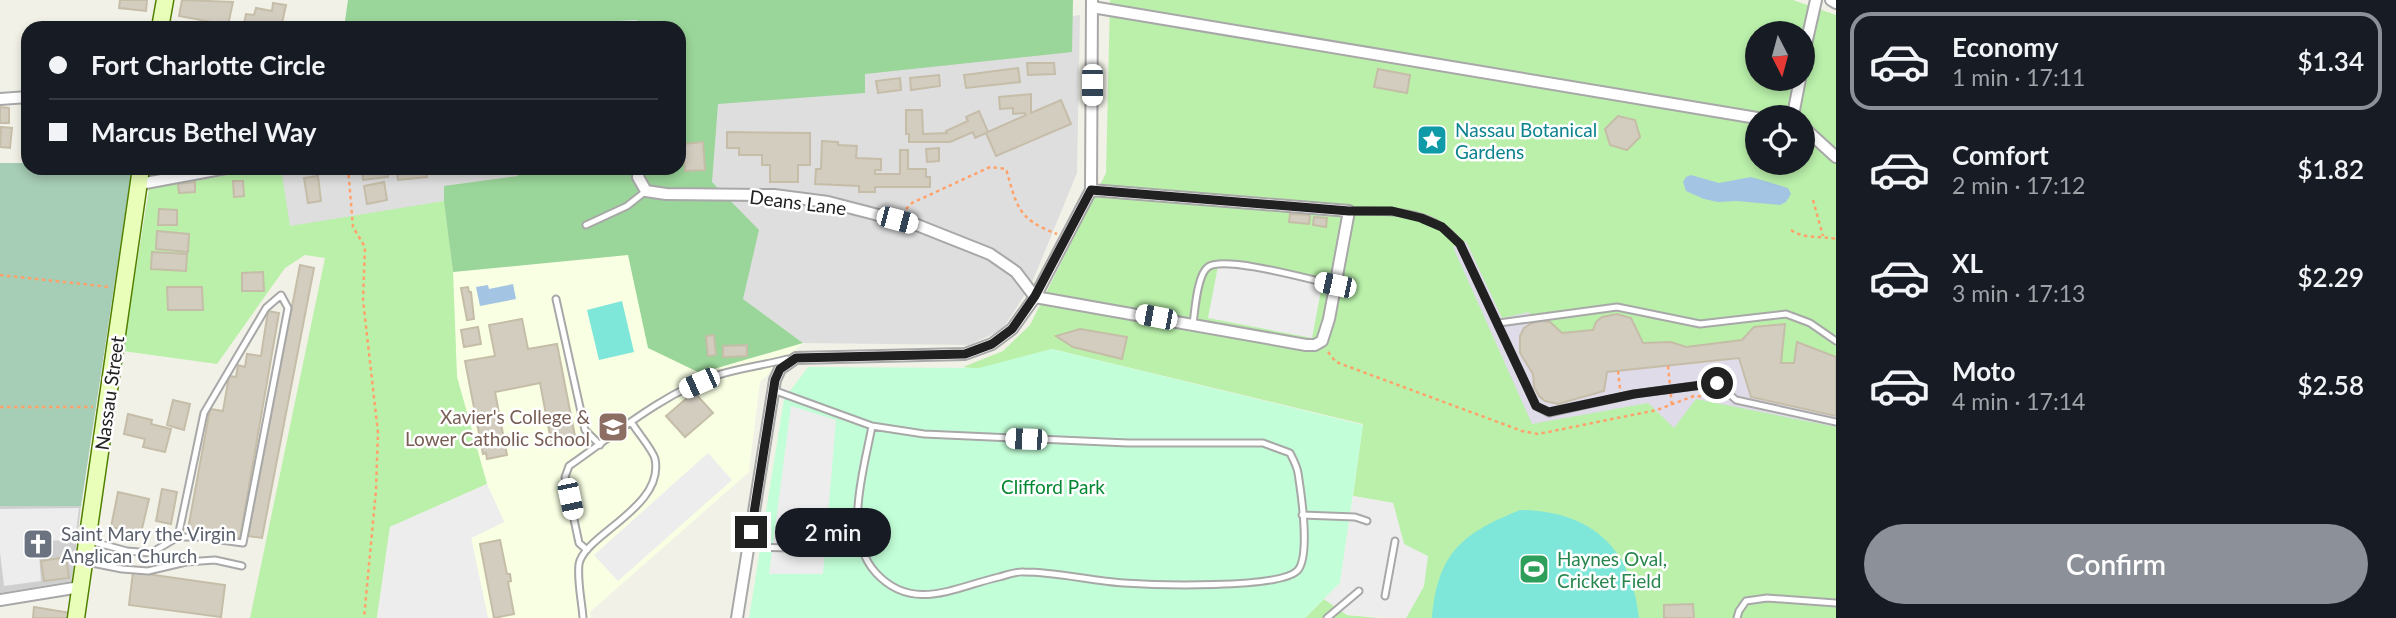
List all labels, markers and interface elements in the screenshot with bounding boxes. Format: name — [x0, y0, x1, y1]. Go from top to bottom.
north arrow — [1745, 21, 1815, 91]
map controls — [1745, 21, 1815, 175]
icon: car — [1868, 30, 1931, 93]
text: Economy — [1952, 31, 2058, 63]
text: $1.34 — [2298, 45, 2364, 77]
text: Fort Charlotte Circle — [91, 49, 325, 81]
text: 1 min · 17:11 — [1952, 63, 2085, 91]
car — [1082, 64, 1103, 106]
button: locate — [1745, 105, 1815, 175]
text: Marcus Bethel Way — [91, 116, 316, 148]
place label: Nassau Botanical Gardens — [1455, 118, 1597, 163]
place icon: Nassau Botanical Gardens — [1415, 123, 1449, 157]
icon: car — [1868, 138, 1931, 201]
text: Comfort — [1952, 139, 2049, 171]
text: $1.82 — [2298, 153, 2364, 185]
text: 2 min · 17:12 — [1952, 171, 2085, 199]
street label: Deans Lane — [748, 185, 848, 219]
car — [874, 204, 921, 236]
icon: car — [1868, 246, 1931, 309]
text: XL — [1952, 247, 1983, 279]
text: $2.29 — [2298, 261, 2364, 293]
car — [1313, 270, 1358, 300]
text: 3 min · 17:13 — [1952, 279, 2085, 307]
car — [1134, 303, 1179, 331]
street label: Nassau Street — [90, 334, 128, 452]
icon: car — [1868, 354, 1931, 417]
text: Moto — [1952, 355, 2015, 387]
car — [676, 365, 723, 401]
route start — [1701, 367, 1733, 399]
text: $2.58 — [2298, 369, 2364, 401]
text: 4 min · 17:14 — [1952, 387, 2085, 415]
place label: Xavier's College & Lower Catholic School — [405, 405, 590, 450]
school or university icon: Xavier's College & Lower Catholic School — [596, 410, 630, 444]
car — [1005, 428, 1048, 450]
park label: Clifford Park — [1001, 475, 1105, 498]
car — [556, 476, 585, 522]
callout: 2 min — [776, 508, 891, 556]
route end — [735, 516, 767, 548]
text: 2 min — [805, 518, 861, 546]
place label: Saint Mary the Virgin Anglican Church — [61, 522, 236, 567]
button: Confirm — [1864, 524, 2368, 604]
church icon: Saint Mary the Virgin Anglican Church — [21, 527, 55, 561]
place label: Haynes Oval, Cricket Field — [1557, 547, 1667, 592]
sports icon: Haynes Oval, Cricket Field — [1517, 552, 1551, 586]

